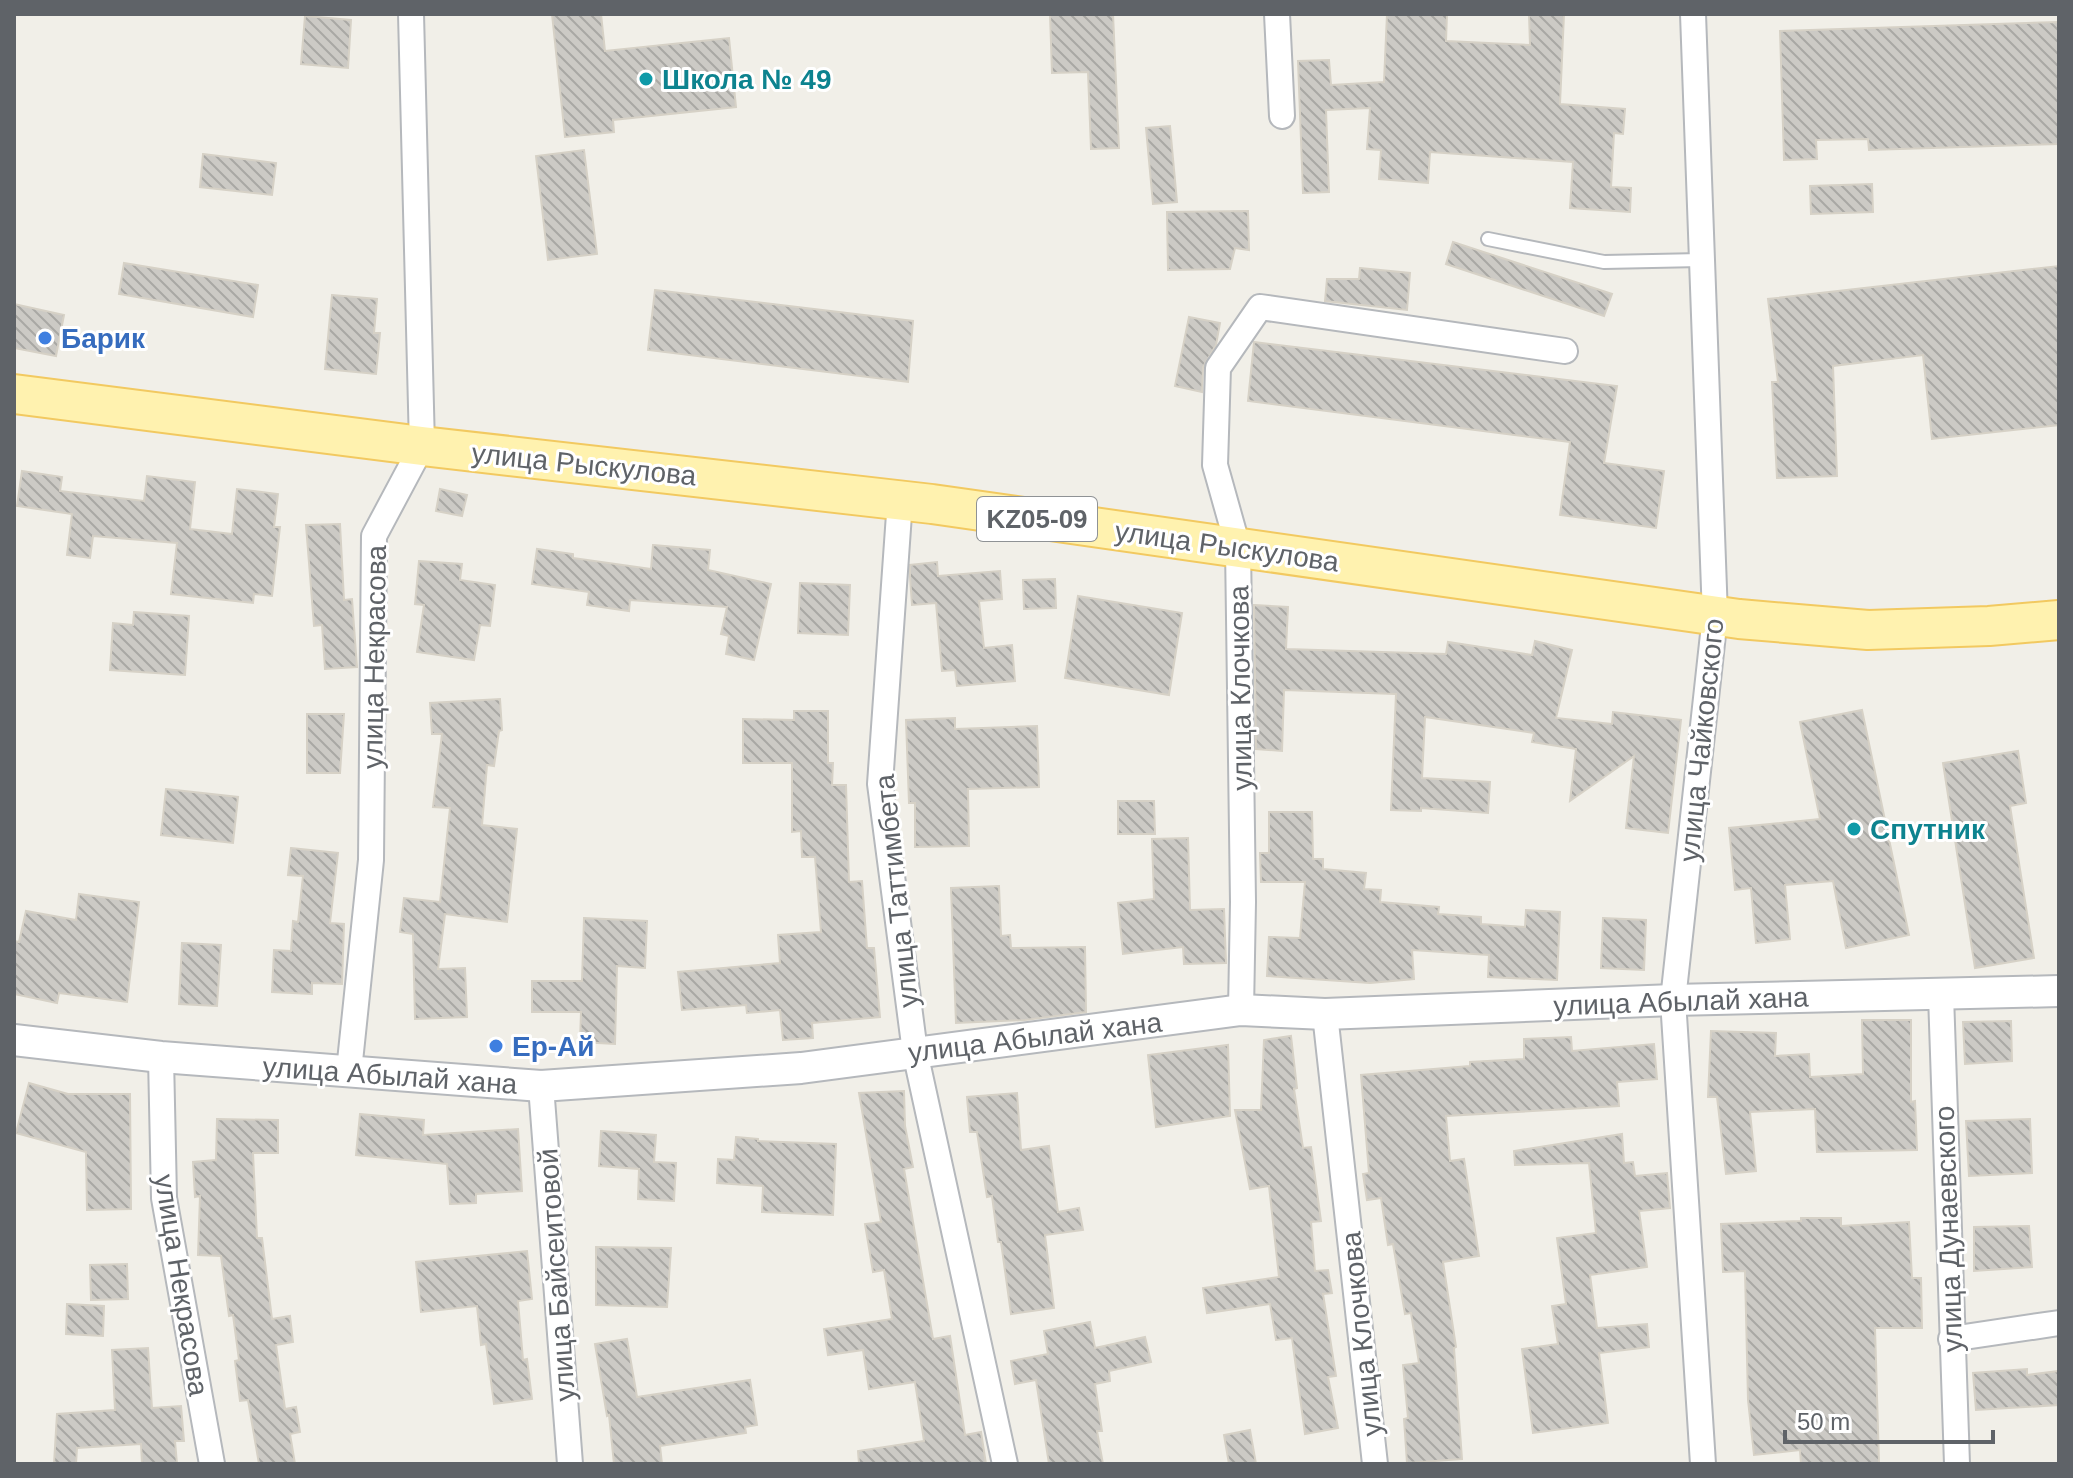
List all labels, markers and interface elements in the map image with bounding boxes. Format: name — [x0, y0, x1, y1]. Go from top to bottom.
place label: Школа № 49 — [662, 64, 831, 95]
marker: Школа № 49 — [637, 70, 655, 88]
place label: Барик — [61, 323, 146, 354]
marker: Барик — [36, 329, 54, 347]
street label: улица Рыскулова — [470, 437, 698, 492]
road number: KZ05-09 — [977, 497, 1097, 541]
street label: улица Рыскулова — [1113, 515, 1341, 578]
street label: улица Некрасова — [357, 544, 392, 769]
street label: улица Клочкова — [1223, 585, 1258, 791]
street label: улица Чайковского — [1673, 617, 1730, 863]
street label: улица Таттимбета — [869, 772, 924, 1009]
place label: Спутник — [1870, 814, 1986, 845]
marker: Спутник — [1845, 820, 1863, 838]
street label: улица Абылай хана — [1553, 982, 1810, 1021]
street label: улица Абылай хана — [907, 1007, 1164, 1068]
place label: Ер-Ай — [512, 1031, 595, 1062]
marker: Ер-Ай — [487, 1037, 505, 1055]
street label: улица Абылай хана — [262, 1051, 519, 1100]
street label: улица Дунаевского — [1929, 1105, 1968, 1353]
street label: улица Байсеитовой — [532, 1147, 581, 1402]
street label: улица Некрасова — [149, 1172, 214, 1399]
street label: улица Клочкова — [1335, 1230, 1388, 1438]
scale bar — [1785, 1394, 1993, 1444]
text: 50 m — [1797, 1408, 1850, 1435]

